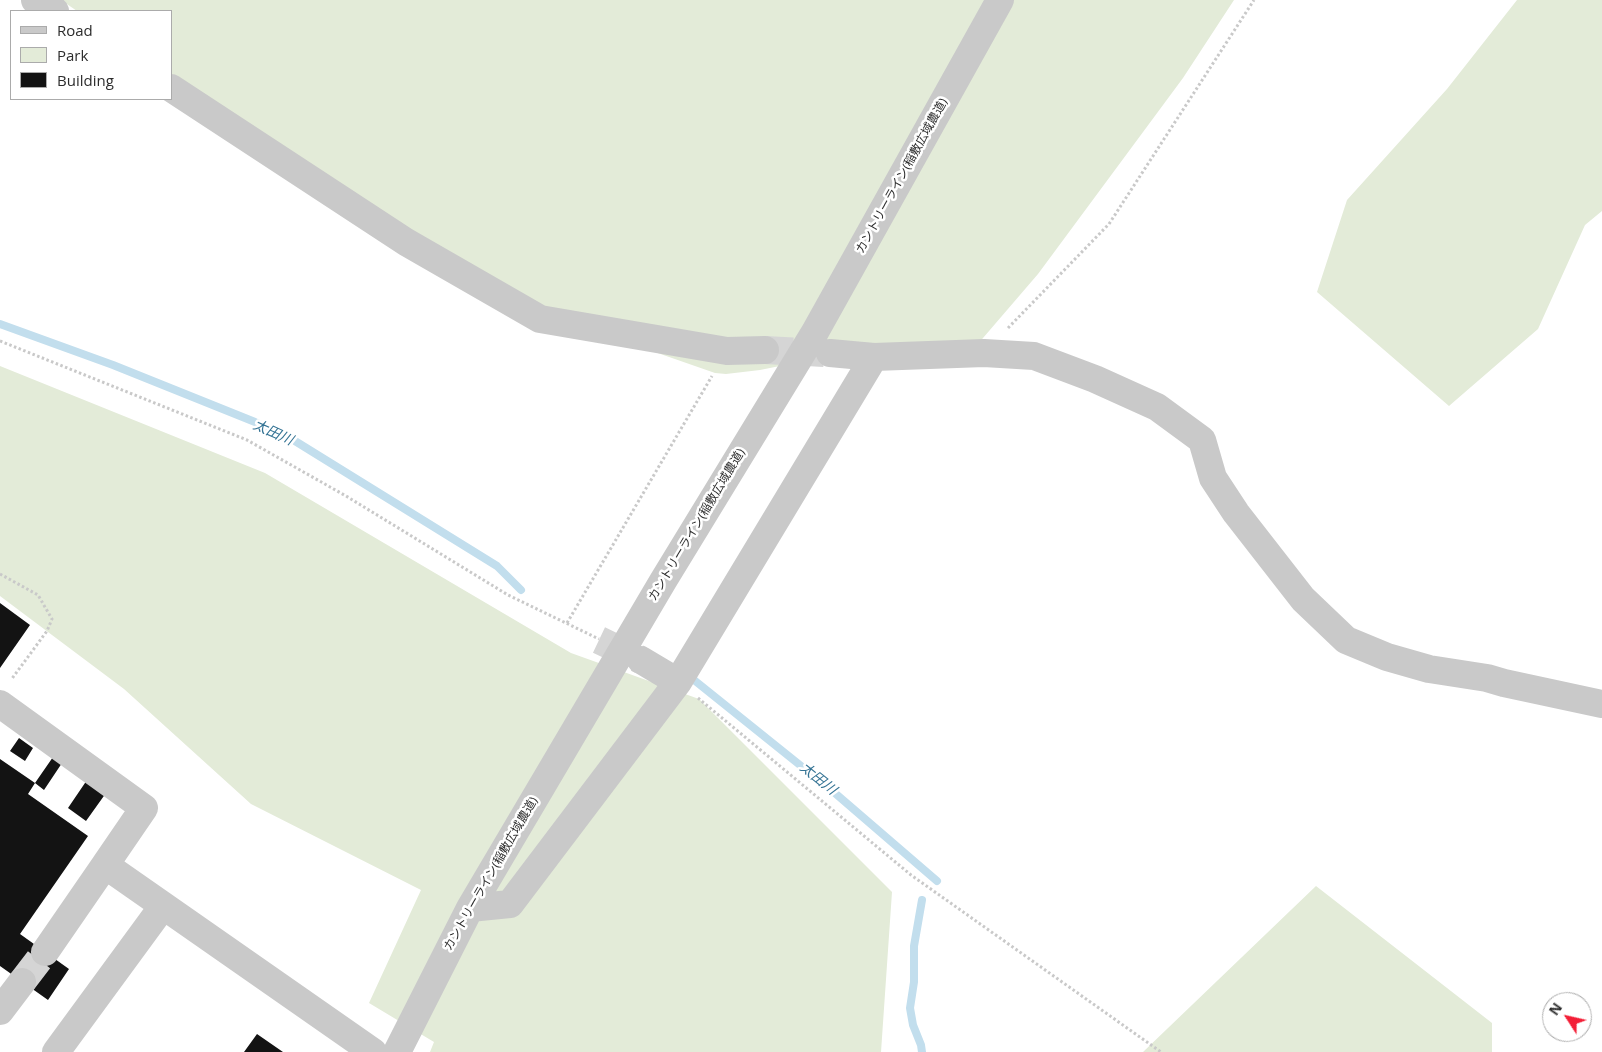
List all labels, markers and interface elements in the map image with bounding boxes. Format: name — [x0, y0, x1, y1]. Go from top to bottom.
legend — [10, 10, 172, 100]
text: Road — [57, 20, 93, 40]
text: Park — [57, 45, 88, 65]
text: Building — [57, 70, 114, 90]
street label: カントリーライン(稲敷広域農道) — [853, 96, 951, 256]
water label: 太田川 — [250, 417, 296, 449]
street label: カントリーライン(稲敷広域農道) — [646, 446, 748, 604]
water label: 太田川 — [796, 759, 840, 799]
street label: カントリーライン(稲敷広域農道) — [441, 795, 541, 953]
north arrow — [1542, 992, 1592, 1042]
text: N — [1544, 999, 1566, 1019]

